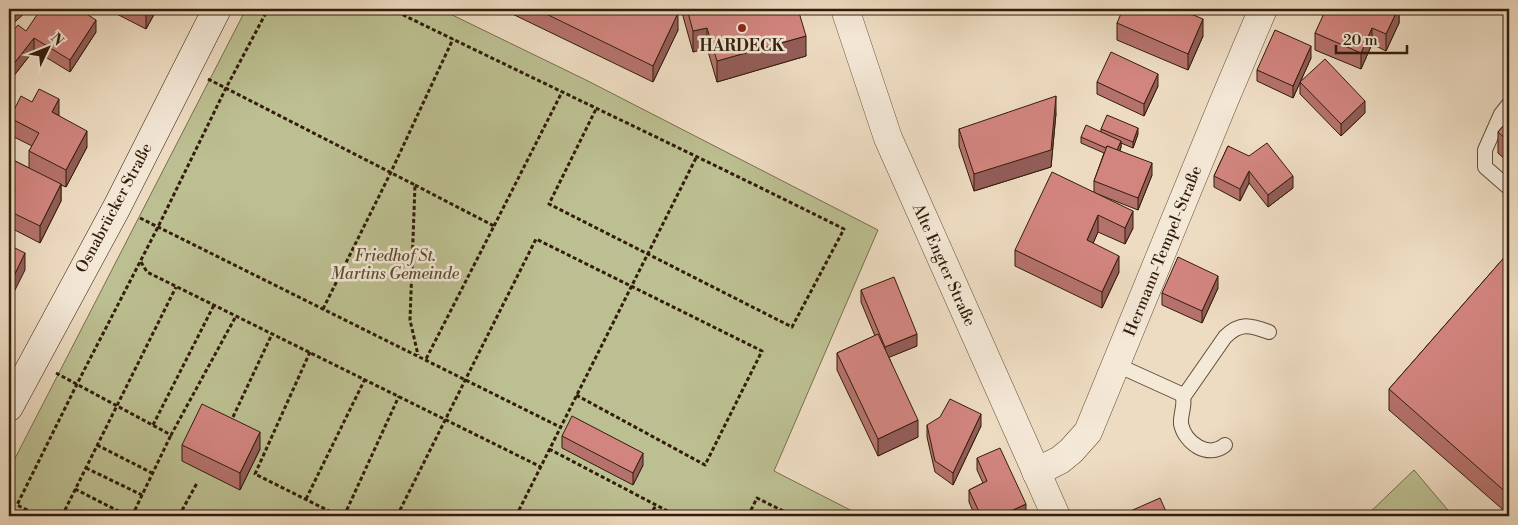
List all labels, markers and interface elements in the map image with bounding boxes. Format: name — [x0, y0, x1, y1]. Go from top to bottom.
north arrow — [22, 22, 72, 72]
marker: HARDECK — [736, 22, 748, 34]
scale bar — [1336, 22, 1407, 54]
text: N — [46, 30, 67, 50]
text: 20 m — [1343, 31, 1378, 50]
place label: HARDECK — [700, 36, 785, 56]
street label: Osnabrücker Straße — [71, 140, 157, 276]
street label: Hermann-Tempel-Straße — [1120, 163, 1206, 339]
street label: Alte Engter Straße — [908, 200, 980, 329]
park label: Friedhof St. Martins Gemeinde — [331, 246, 460, 284]

